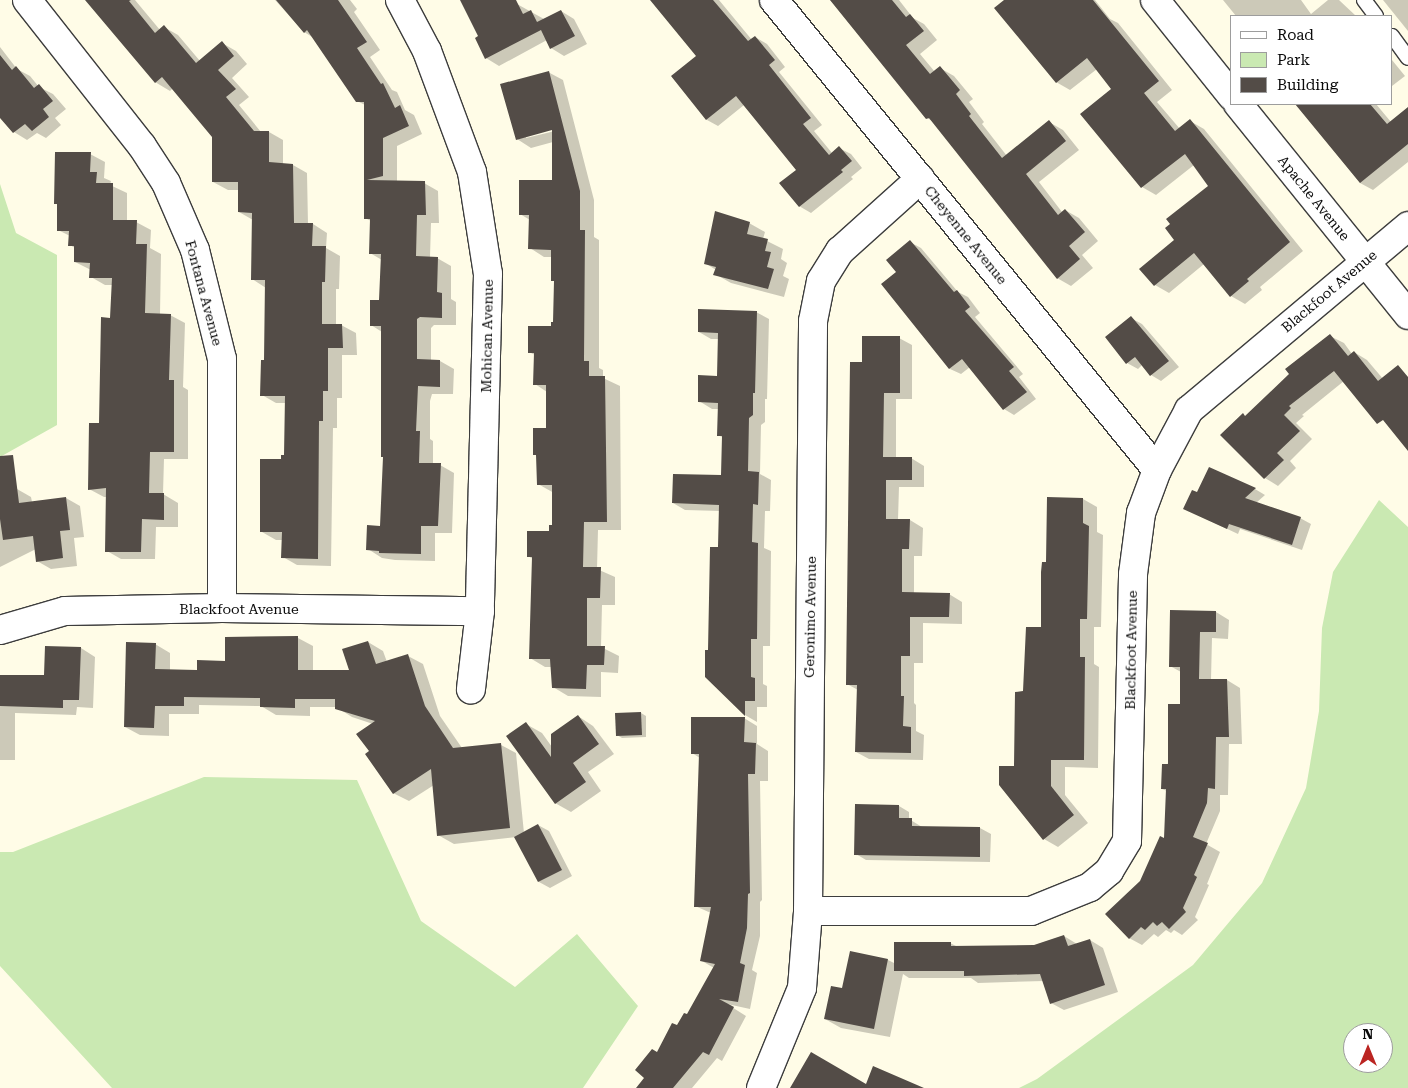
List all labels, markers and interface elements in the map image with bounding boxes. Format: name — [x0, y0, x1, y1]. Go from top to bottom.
legend — [1230, 15, 1393, 105]
text: Road — [1277, 26, 1314, 44]
text: Park — [1277, 51, 1310, 69]
text: Building — [1277, 76, 1338, 94]
street label: Apache Avenue — [1275, 152, 1353, 244]
street label: Cheyenne Avenue — [921, 182, 1011, 288]
street label: Fontana Avenue — [182, 238, 226, 348]
street label: Blackfoot Avenue — [1278, 246, 1380, 336]
street label: Mohican Avenue — [478, 279, 496, 393]
street label: Geronimo Avenue — [801, 556, 819, 678]
street label: Blackfoot Avenue — [1122, 590, 1140, 710]
street label: Blackfoot Avenue — [179, 601, 299, 617]
north arrow — [1343, 1023, 1393, 1073]
text: N — [1363, 1026, 1373, 1042]

